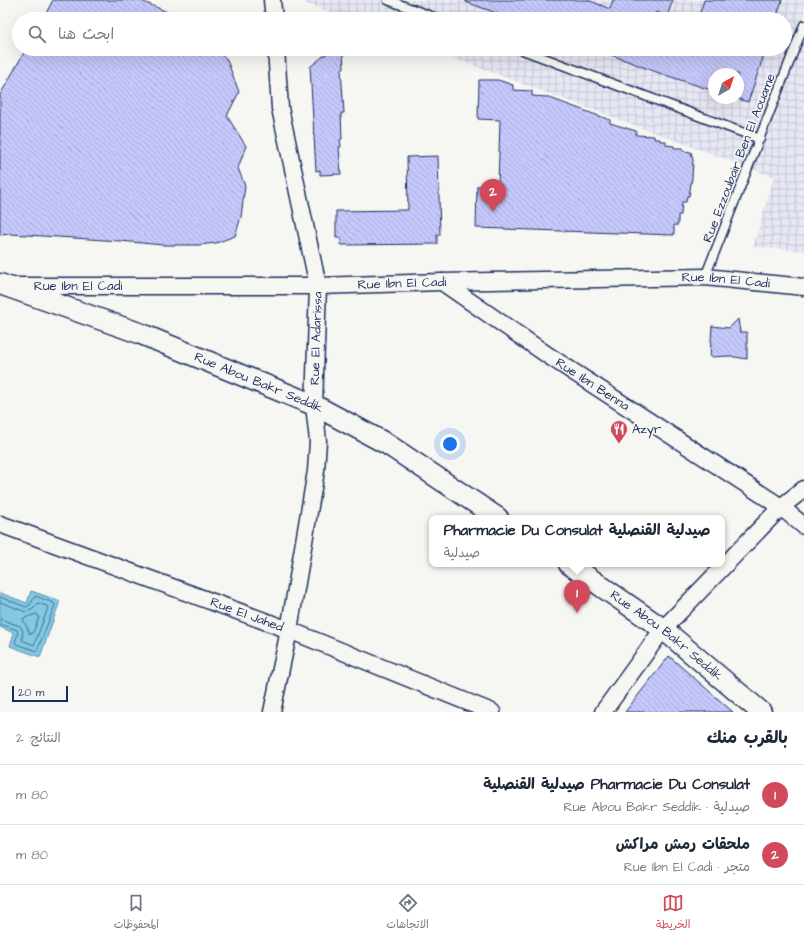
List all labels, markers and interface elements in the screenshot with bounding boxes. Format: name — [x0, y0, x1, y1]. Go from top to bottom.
search box — [12, 12, 792, 56]
icon: search — [26, 23, 48, 45]
text: ابحث هنا — [58, 24, 114, 45]
north arrow — [708, 68, 744, 104]
street label: Rue Ezzoubair Ben El Aouame — [698, 71, 780, 245]
pin: 2 — [480, 179, 506, 212]
street label: Rue Ibn El Cadi — [681, 268, 771, 293]
street label: Rue Ibn El Cadi — [357, 273, 446, 294]
street label: Rue Ibn El Cadi — [34, 277, 122, 295]
street label: Rue El Adarissa — [306, 291, 327, 385]
street label: Rue Abou Bakr Seddik — [192, 348, 326, 417]
street label: Rue Ibn Benna — [552, 354, 633, 415]
restaurant icon: Azyr — [609, 419, 629, 444]
place label: Azyr — [632, 420, 661, 439]
your location — [440, 434, 460, 454]
popup — [429, 515, 725, 567]
text: Pharmacie Du Consulat صيدلية القنصلية — [444, 520, 710, 541]
text: صيدلية — [444, 544, 480, 562]
pin: 1 — [564, 580, 590, 613]
street label: Rue Abou Bakr Seddik — [607, 586, 727, 685]
street label: Rue El Jahed — [208, 593, 286, 636]
scale bar — [12, 684, 68, 703]
text: 20 m — [18, 685, 44, 700]
text: بالقرب منك — [707, 726, 788, 750]
text: النتائج: 2 — [16, 729, 61, 747]
text: Pharmacie Du Consulat صيدلية القنصلية — [483, 774, 750, 795]
text: 80 m — [16, 786, 48, 804]
text: 1 — [774, 786, 776, 804]
text: صيدلية · Rue Abou Bakr Seddik — [563, 798, 750, 816]
text: ملحقات رمش مراكش — [616, 834, 750, 855]
text: 80 m — [16, 846, 48, 864]
text: 2 — [771, 846, 779, 864]
text: متجر · Rue Ibn El Cadi — [624, 858, 750, 876]
tab: المحفوظات — [114, 892, 159, 934]
tab: الاتجاهات — [386, 892, 429, 934]
tab: الخريطة — [656, 892, 690, 934]

